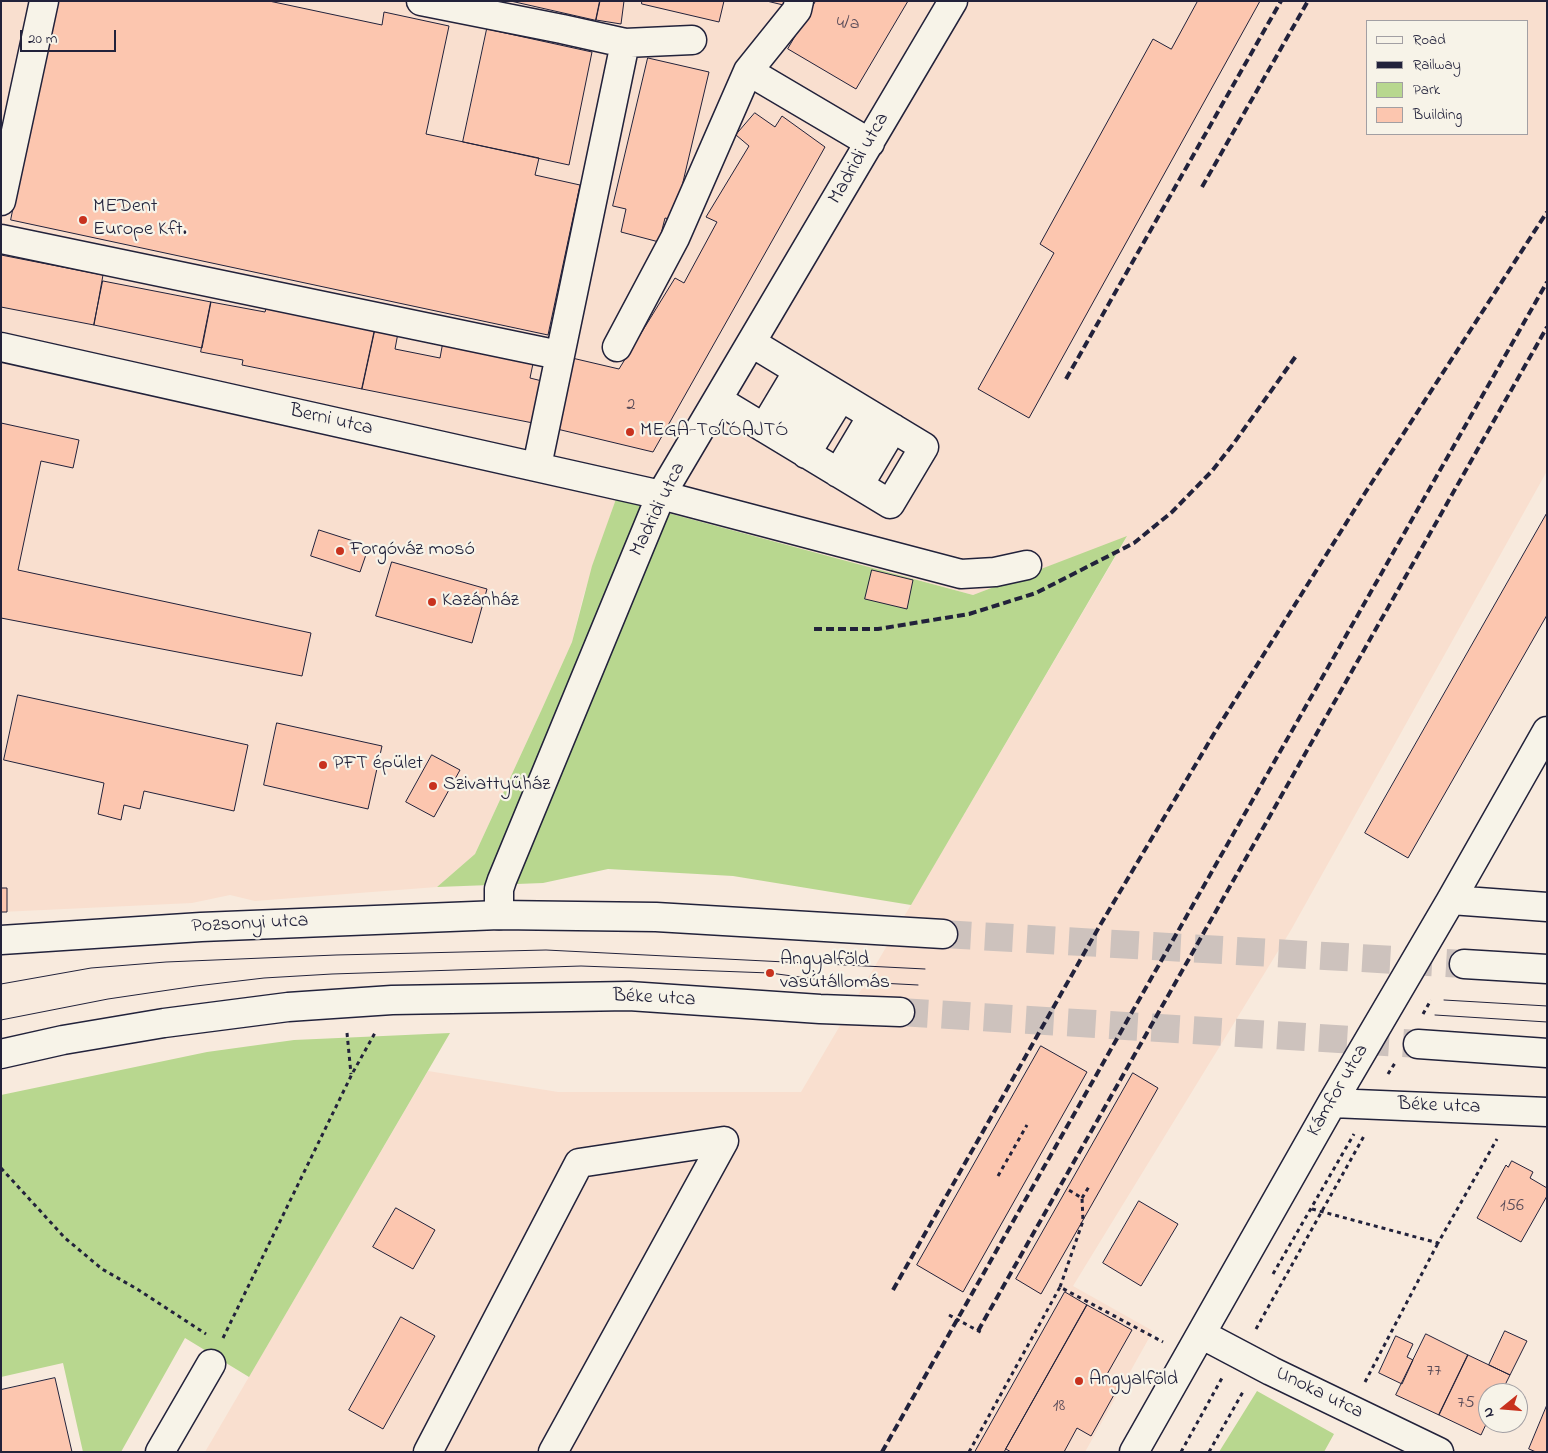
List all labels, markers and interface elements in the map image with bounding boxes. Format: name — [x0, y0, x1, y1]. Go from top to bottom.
house number: 4/a — [837, 14, 859, 36]
scale bar — [22, 20, 119, 52]
legend — [1366, 20, 1528, 135]
text: 20 m — [28, 28, 57, 50]
text: Road — [1413, 29, 1446, 51]
text: Railway — [1413, 54, 1461, 76]
text: Park — [1413, 79, 1440, 101]
text: Building — [1413, 104, 1462, 126]
street label: Madridi utca — [824, 109, 896, 209]
place label: MEDent Europe Kft. — [93, 196, 187, 243]
marker: MEDent Europe Kft. — [77, 214, 89, 226]
house number: 2 — [627, 395, 635, 417]
street label: Berni utca — [287, 400, 375, 442]
place label: MEGA-TOLÓAJTÓ — [640, 420, 788, 444]
marker: MEGA-TOLÓAJTÓ — [624, 426, 636, 438]
street label: Madridi utca — [626, 459, 692, 561]
place label: Forgóváz mosó — [350, 539, 475, 563]
marker: Forgóváz mosó — [334, 545, 346, 557]
place label: Kazánház — [442, 590, 519, 614]
marker: Kazánház — [426, 596, 438, 608]
place label: PFT épület — [333, 753, 423, 777]
marker: PFT épület — [317, 759, 329, 771]
place label: Szivattyűház — [443, 774, 550, 798]
marker: Szivattyűház — [427, 780, 439, 792]
street label: Pozsonyi utca — [191, 910, 309, 940]
place label: Angyalföld vasútállomás — [780, 949, 890, 996]
marker: Angyalföld vasútállomás — [764, 967, 776, 979]
street label: Béke utca — [612, 985, 696, 1013]
street label: Kámfor utca — [1303, 1040, 1375, 1142]
street label: Béke utca — [1397, 1094, 1481, 1120]
house number: 156 — [1500, 1196, 1524, 1218]
house number: 77 — [1427, 1361, 1441, 1383]
street label: Unoka utca — [1271, 1362, 1367, 1426]
place label: Angyalföld — [1089, 1369, 1178, 1393]
marker: Angyalföld — [1073, 1375, 1085, 1387]
north arrow — [1478, 1383, 1528, 1433]
house number: 75 — [1457, 1393, 1475, 1415]
house number: 18 — [1053, 1396, 1065, 1418]
text: N — [1478, 1405, 1501, 1420]

